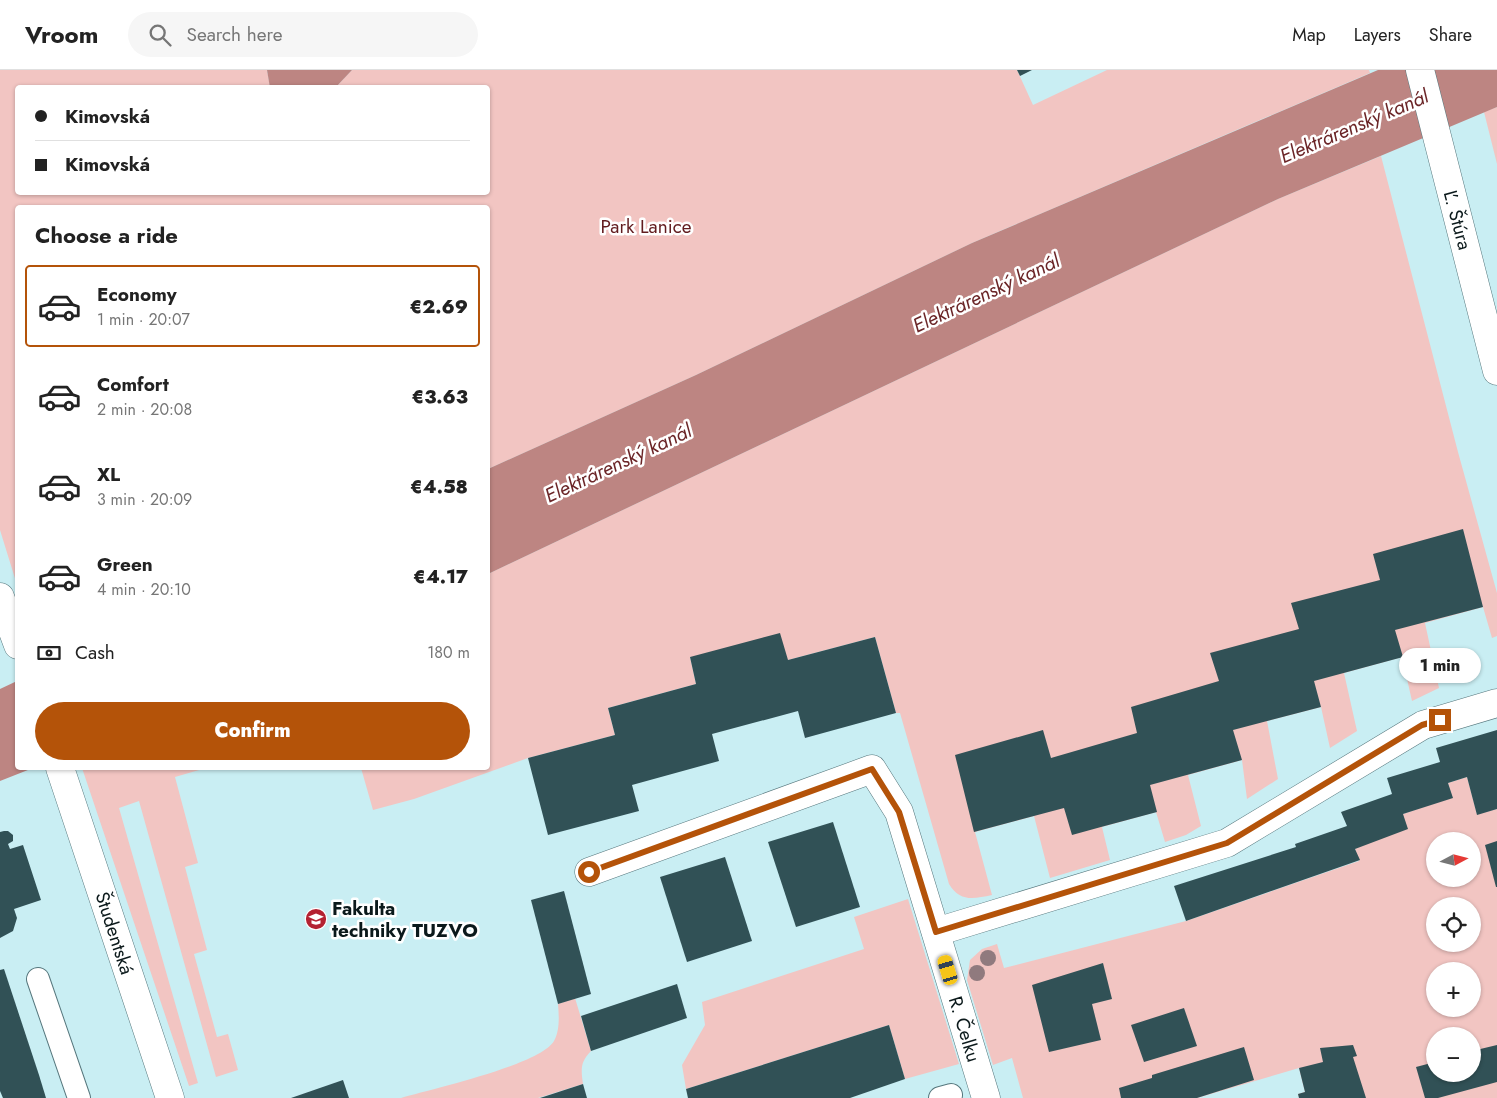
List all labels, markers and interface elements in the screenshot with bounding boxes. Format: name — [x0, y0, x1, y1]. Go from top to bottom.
search box — [128, 12, 478, 57]
text: Vroom — [25, 17, 98, 52]
icon: search — [146, 21, 174, 49]
text: Search here — [186, 21, 283, 48]
text: Map — [1292, 22, 1326, 48]
text: Layers — [1354, 22, 1401, 48]
text: Share — [1429, 22, 1472, 48]
water label: Elektrárenský kanál — [1275, 81, 1435, 171]
text: Kimovská — [65, 103, 150, 130]
text: Kimovská — [65, 151, 150, 178]
street label: Ľ. Štúra — [1437, 187, 1478, 253]
park label: Park Lanice — [600, 213, 692, 240]
text: Choose a ride — [35, 219, 178, 251]
water label: Elektrárenský kanál — [908, 246, 1066, 340]
text: Economy — [97, 281, 177, 308]
icon: car — [37, 284, 82, 329]
text: €2.69 — [409, 293, 468, 320]
text: 1 min · 20:07 — [97, 308, 190, 331]
text: Comfort — [97, 371, 169, 398]
icon: car — [37, 374, 82, 419]
text: €3.63 — [411, 383, 468, 410]
text: 2 min · 20:08 — [97, 398, 192, 421]
water label: Elektrárenský kanál — [540, 416, 698, 510]
text: XL — [97, 461, 120, 488]
icon: car — [37, 464, 82, 509]
text: €4.58 — [410, 473, 468, 500]
text: 3 min · 20:09 — [97, 488, 192, 511]
text: Green — [97, 551, 153, 578]
icon: car — [37, 554, 82, 599]
text: €4.17 — [413, 563, 468, 590]
text: 4 min · 20:10 — [97, 578, 191, 601]
icon: cash — [35, 639, 63, 667]
text: Cash — [75, 639, 115, 666]
text: 180 m — [427, 641, 470, 664]
callout: 1 min — [1399, 648, 1481, 682]
text: 1 min — [1420, 654, 1460, 677]
button: Confirm — [35, 702, 470, 760]
route end — [1429, 709, 1451, 731]
north arrow — [1426, 832, 1481, 888]
map controls — [1426, 832, 1481, 1082]
route start — [578, 861, 600, 883]
street label: Študentská — [88, 888, 141, 978]
place label: Fakulta techniky TUZVO — [332, 895, 478, 944]
button: locate — [1426, 897, 1481, 952]
school or university icon: Fakulta techniky TUZVO — [304, 907, 328, 931]
car — [936, 953, 959, 987]
button: + — [1426, 962, 1481, 1017]
street label: R. Čelku — [942, 993, 987, 1065]
button: − — [1426, 1027, 1481, 1082]

